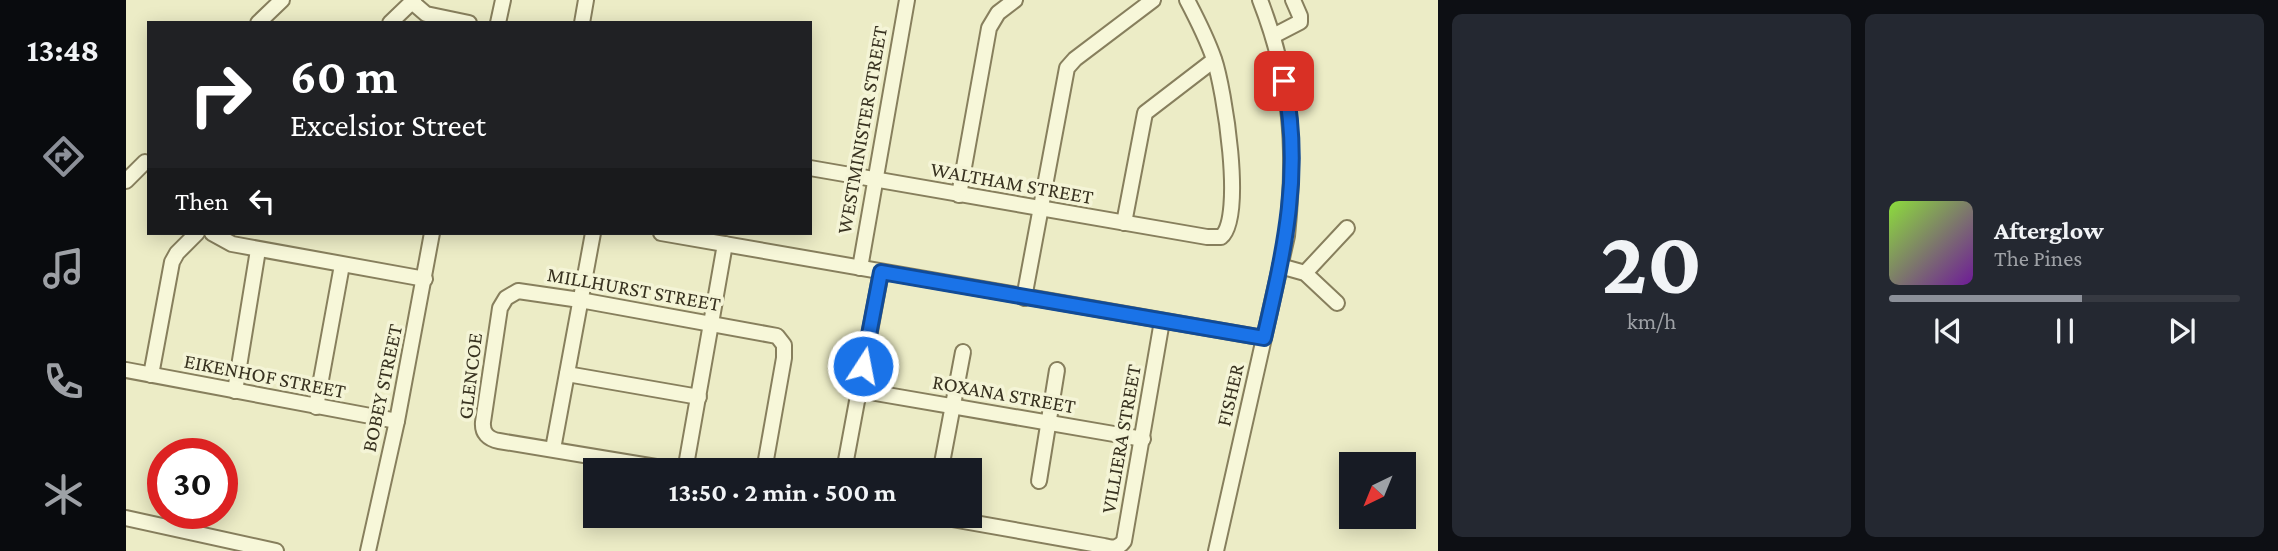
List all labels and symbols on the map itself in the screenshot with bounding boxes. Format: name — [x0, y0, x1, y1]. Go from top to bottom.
street label: WESTMINISTER STREET — [832, 23, 892, 236]
pin — [1254, 51, 1314, 111]
street label: WALTHAM STREET — [929, 157, 1096, 209]
street label: MILLHURST STREET — [545, 262, 723, 316]
street label: BOBEY STREET — [357, 321, 407, 454]
position arrow — [826, 329, 900, 403]
street label: GLENCOE — [453, 331, 487, 421]
street label: EIKENHOF STREET — [182, 349, 348, 404]
street label: FISHER — [1211, 361, 1249, 429]
street label: VILLIERA STREET — [1096, 362, 1146, 515]
street label: ROXANA STREET — [931, 370, 1078, 419]
speed limit sign: 30 — [147, 438, 238, 529]
north arrow — [1339, 452, 1416, 528]

